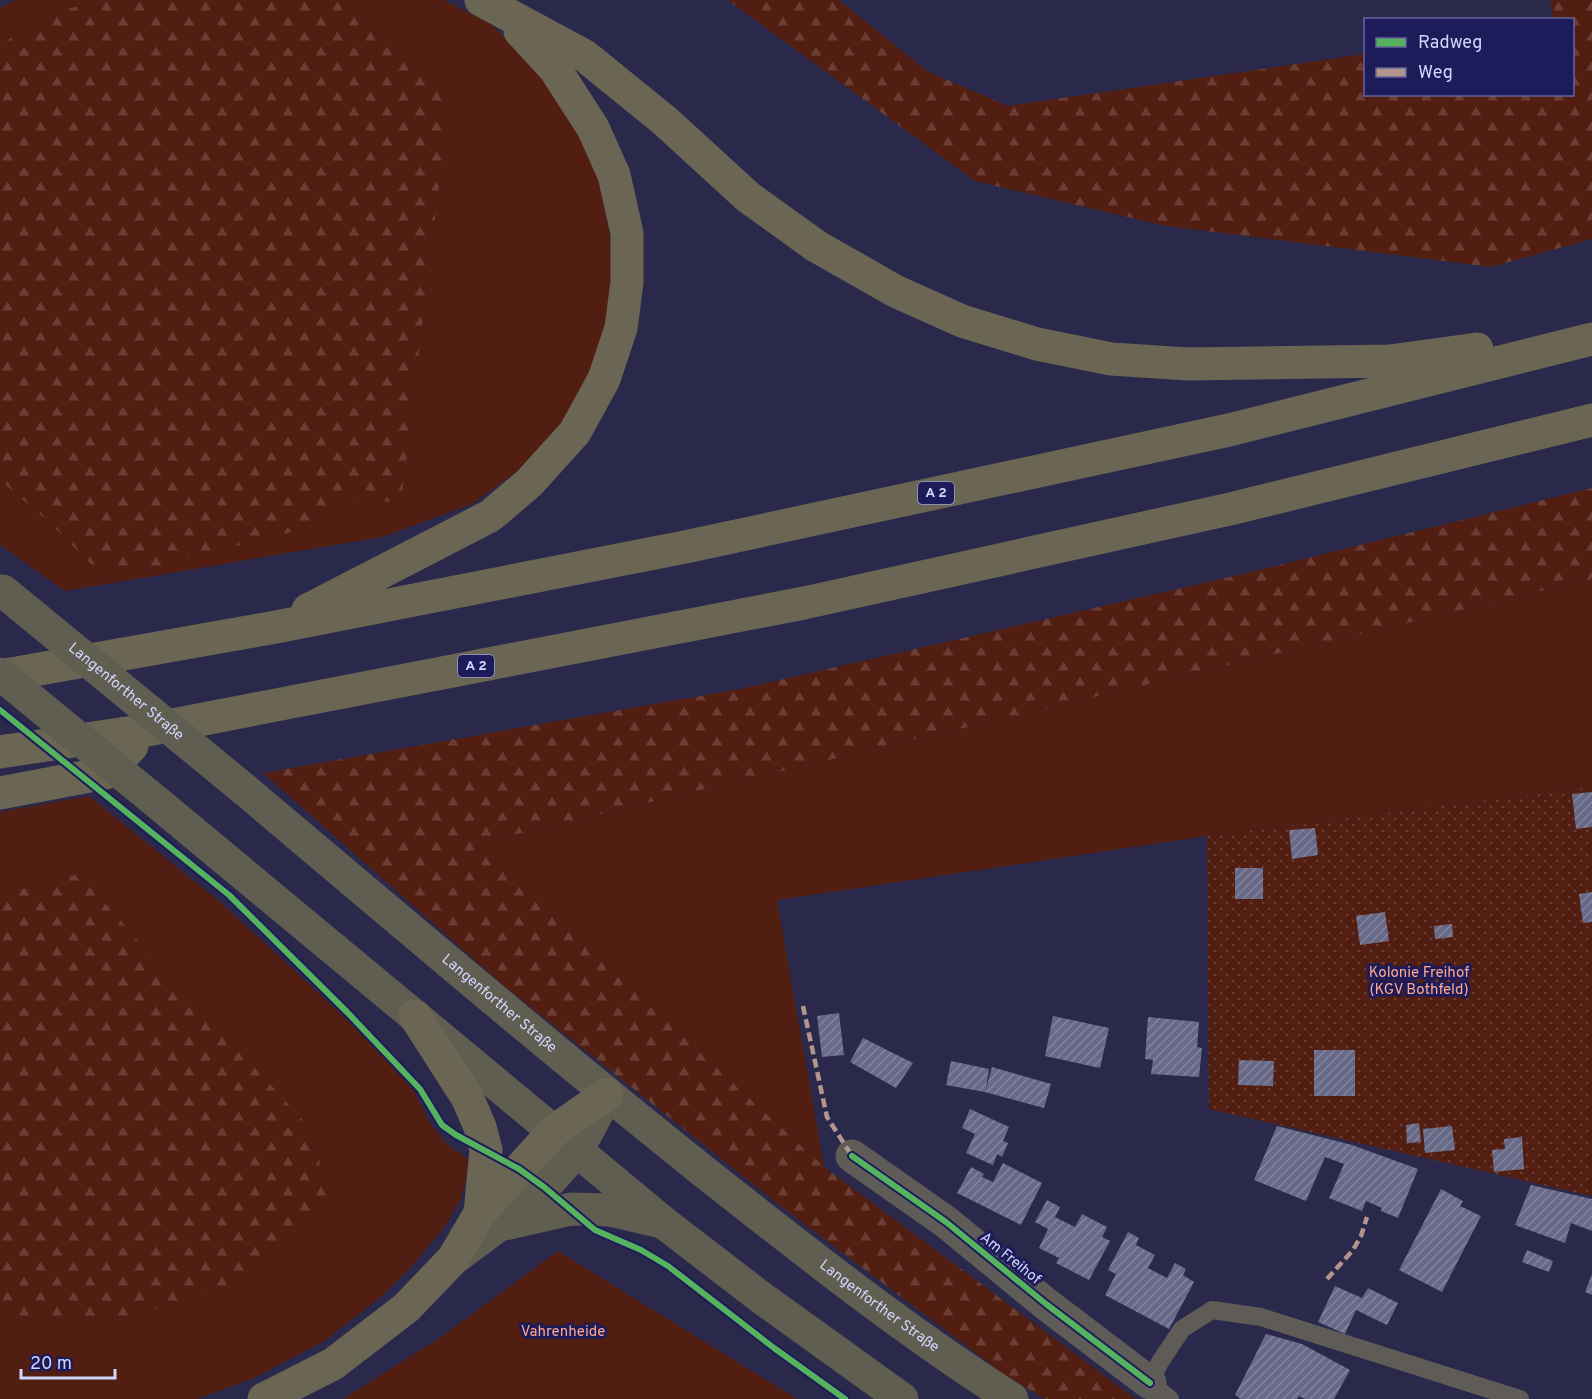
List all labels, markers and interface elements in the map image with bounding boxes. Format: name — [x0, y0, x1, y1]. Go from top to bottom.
legend — [1364, 18, 1574, 96]
text: Radweg — [1418, 32, 1482, 55]
text: Weg — [1418, 62, 1453, 85]
road number: A 2 — [918, 482, 954, 504]
street label: Langenforther Straße — [64, 639, 188, 745]
road number: A 2 — [458, 655, 494, 677]
street label: Langenforther Straße — [437, 950, 561, 1057]
park label: Kolonie Freihof (KGV Bothfeld) — [1369, 964, 1469, 1000]
street label: Am Freihof — [976, 1229, 1044, 1289]
street label: Langenforther Straße — [815, 1256, 943, 1357]
park label: Vahrenheide — [521, 1323, 605, 1342]
scale bar — [21, 1342, 116, 1380]
text: 20 m — [30, 1353, 72, 1376]

